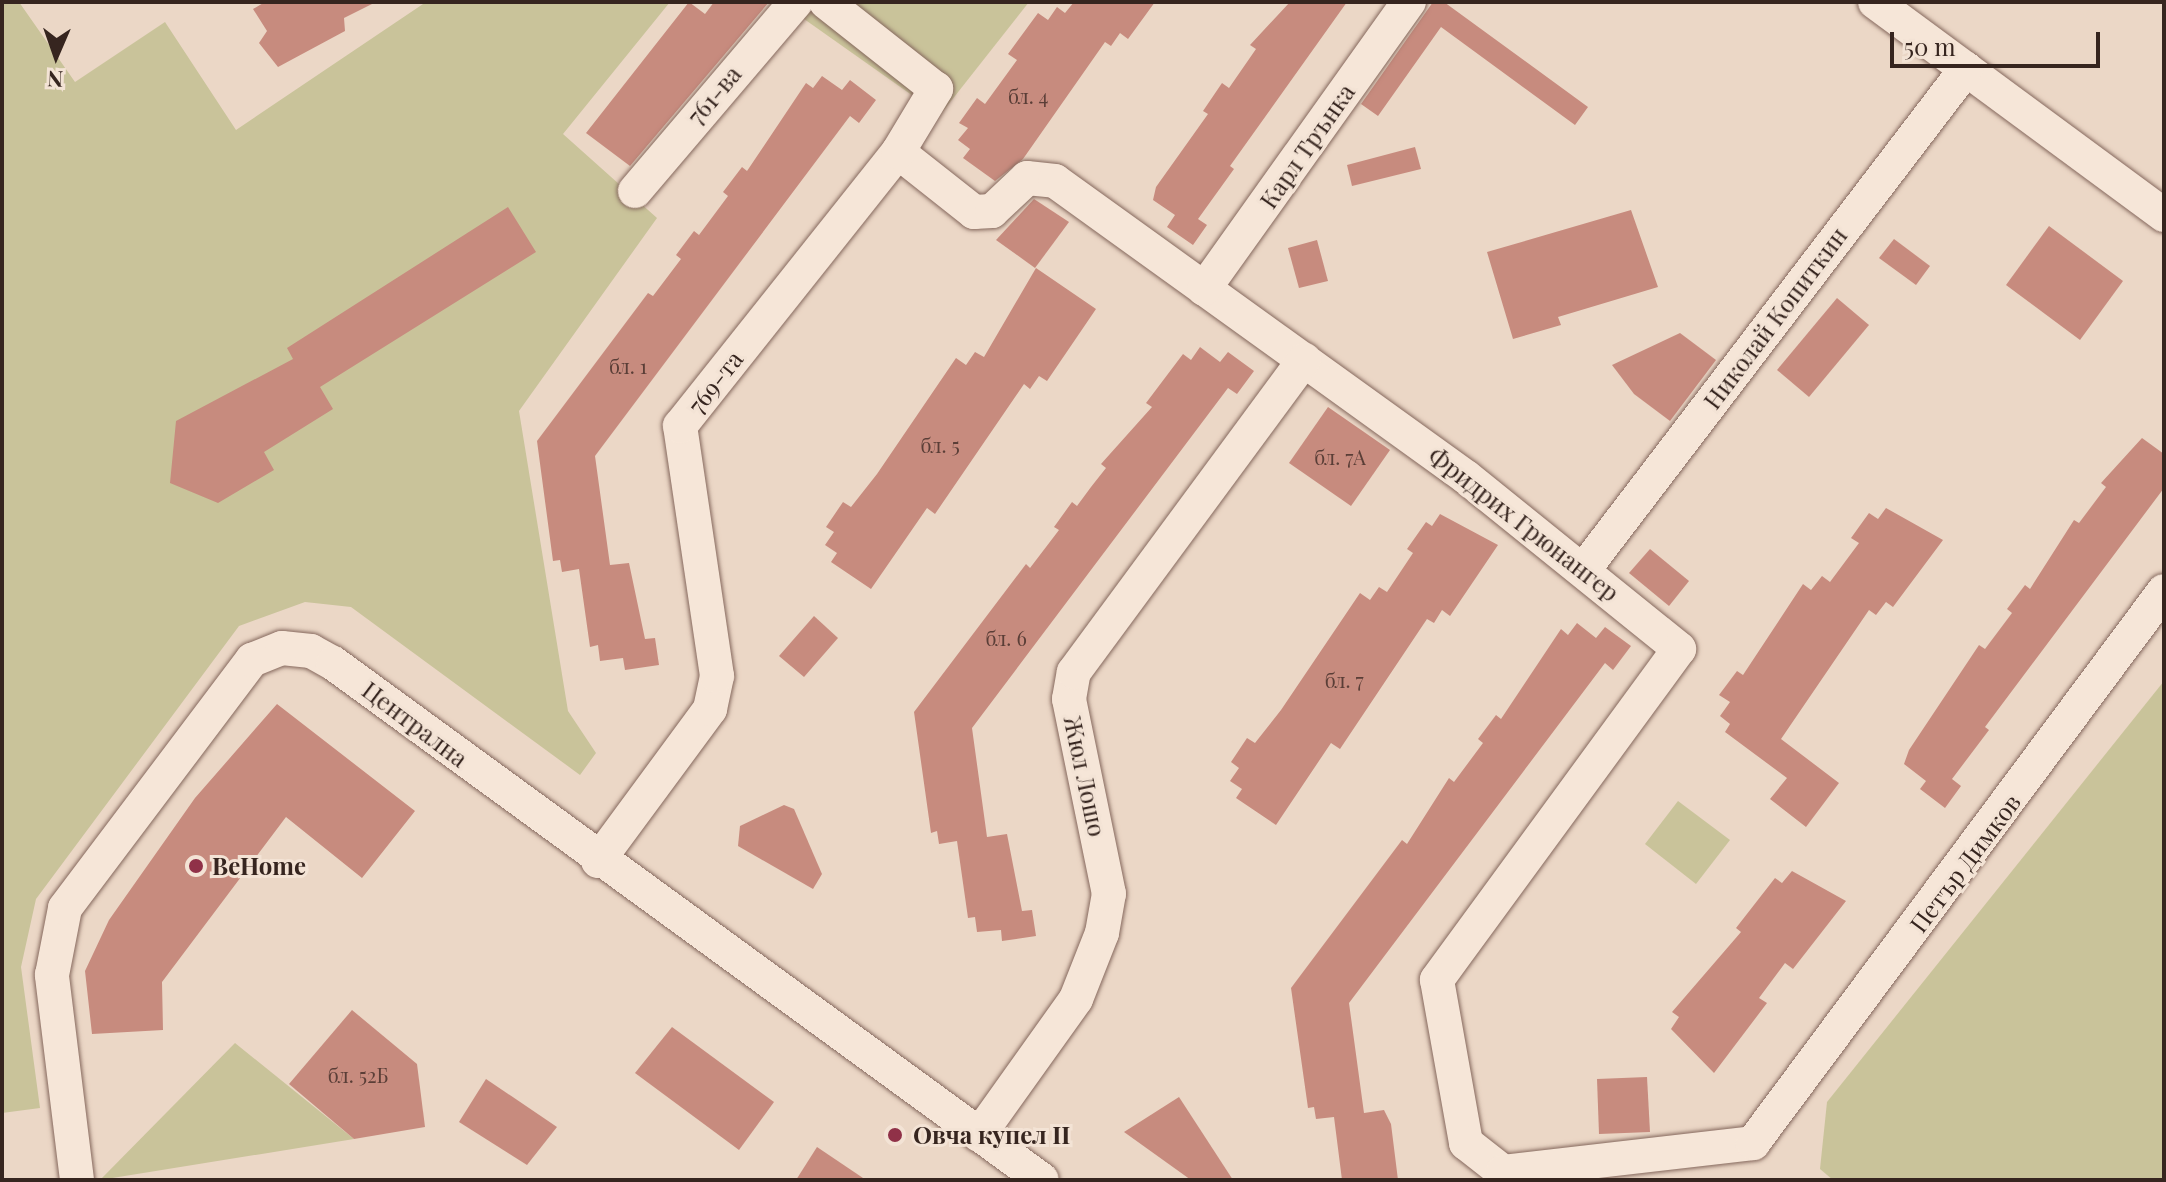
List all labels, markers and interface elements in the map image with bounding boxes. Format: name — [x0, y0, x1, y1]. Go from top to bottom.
north arrow — [16, 16, 96, 96]
scale bar — [1894, 16, 2104, 66]
text: 50 m — [1904, 30, 1956, 62]
street label: 761-ва — [681, 60, 747, 130]
text: N — [47, 65, 64, 95]
street label: Карл Трънка — [1254, 78, 1360, 214]
house number: бл. 4 — [1008, 83, 1048, 107]
street label: Николай Копиткин — [1697, 221, 1853, 415]
street label: 769-та — [682, 345, 748, 419]
house number: бл. 1 — [609, 353, 647, 377]
house number: бл. 5 — [920, 432, 960, 456]
street label: Фридрих Грюнангер — [1423, 441, 1625, 607]
house number: бл. 7А — [1314, 444, 1366, 468]
house number: бл. 6 — [985, 625, 1027, 649]
house number: бл. 7 — [1324, 667, 1364, 691]
street label: Централна — [357, 675, 473, 773]
street label: Жюл Лошо — [1058, 713, 1112, 839]
street label: Петър Димков — [1904, 788, 2026, 938]
place label: BeHome — [212, 852, 306, 880]
marker: BeHome — [187, 857, 205, 875]
house number: бл. 52Б — [328, 1062, 388, 1086]
place label: Овча купел II — [913, 1121, 1070, 1149]
marker: Овча купел II — [884, 1124, 906, 1146]

